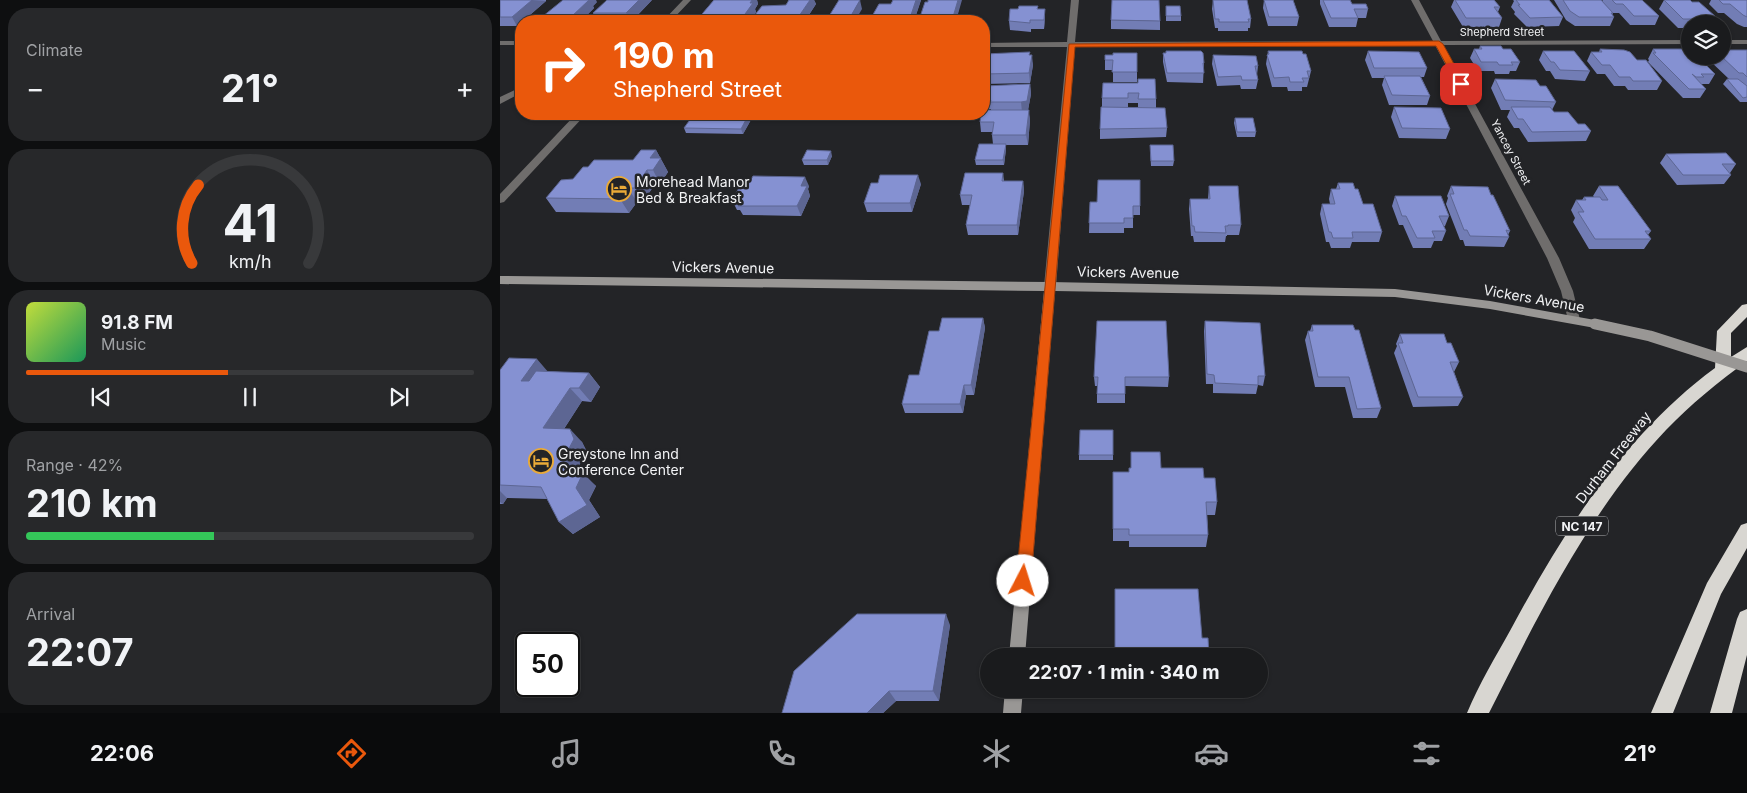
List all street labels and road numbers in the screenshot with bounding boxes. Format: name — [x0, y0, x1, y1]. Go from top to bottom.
street label: Shepherd Street — [1460, 25, 1545, 39]
street label: Yancey Street — [1488, 117, 1534, 187]
street label: Vickers Avenue — [672, 258, 774, 276]
street label: Vickers Avenue — [1077, 263, 1179, 281]
street label: Vickers Avenue — [1482, 281, 1586, 315]
street label: Durham Freeway — [1572, 407, 1654, 506]
road number: NC 147 — [1556, 516, 1608, 536]

